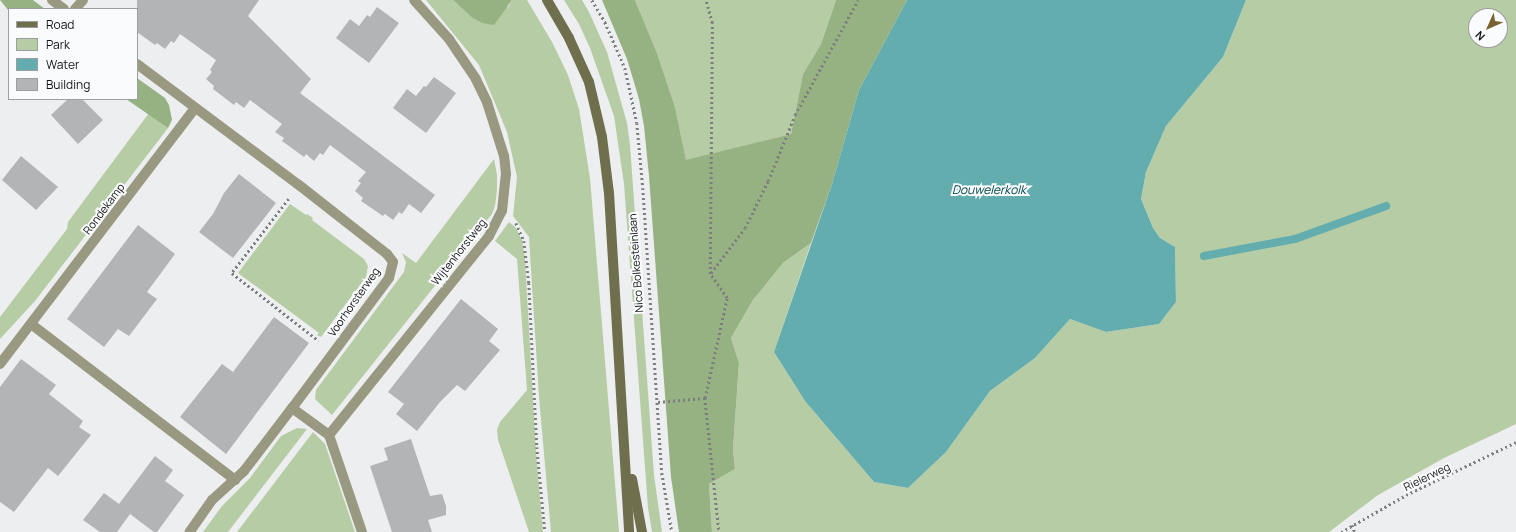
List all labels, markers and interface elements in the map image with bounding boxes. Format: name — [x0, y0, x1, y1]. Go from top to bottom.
legend — [8, 8, 138, 100]
north arrow — [1468, 8, 1508, 48]
text: Road — [46, 16, 74, 33]
text: N — [1472, 28, 1488, 44]
text: Park — [46, 36, 70, 53]
text: Water — [46, 56, 79, 73]
text: Building — [46, 76, 90, 93]
street label: Rondekamp — [81, 181, 127, 237]
water label: Douwelerkolk — [952, 183, 1026, 197]
street label: Nico Bolkesteinlaan — [626, 213, 646, 313]
street label: Wijtenhorstweg — [429, 216, 489, 288]
street label: Voorhorsterweg — [325, 265, 383, 339]
street label: Rielerweg — [1402, 460, 1452, 494]

